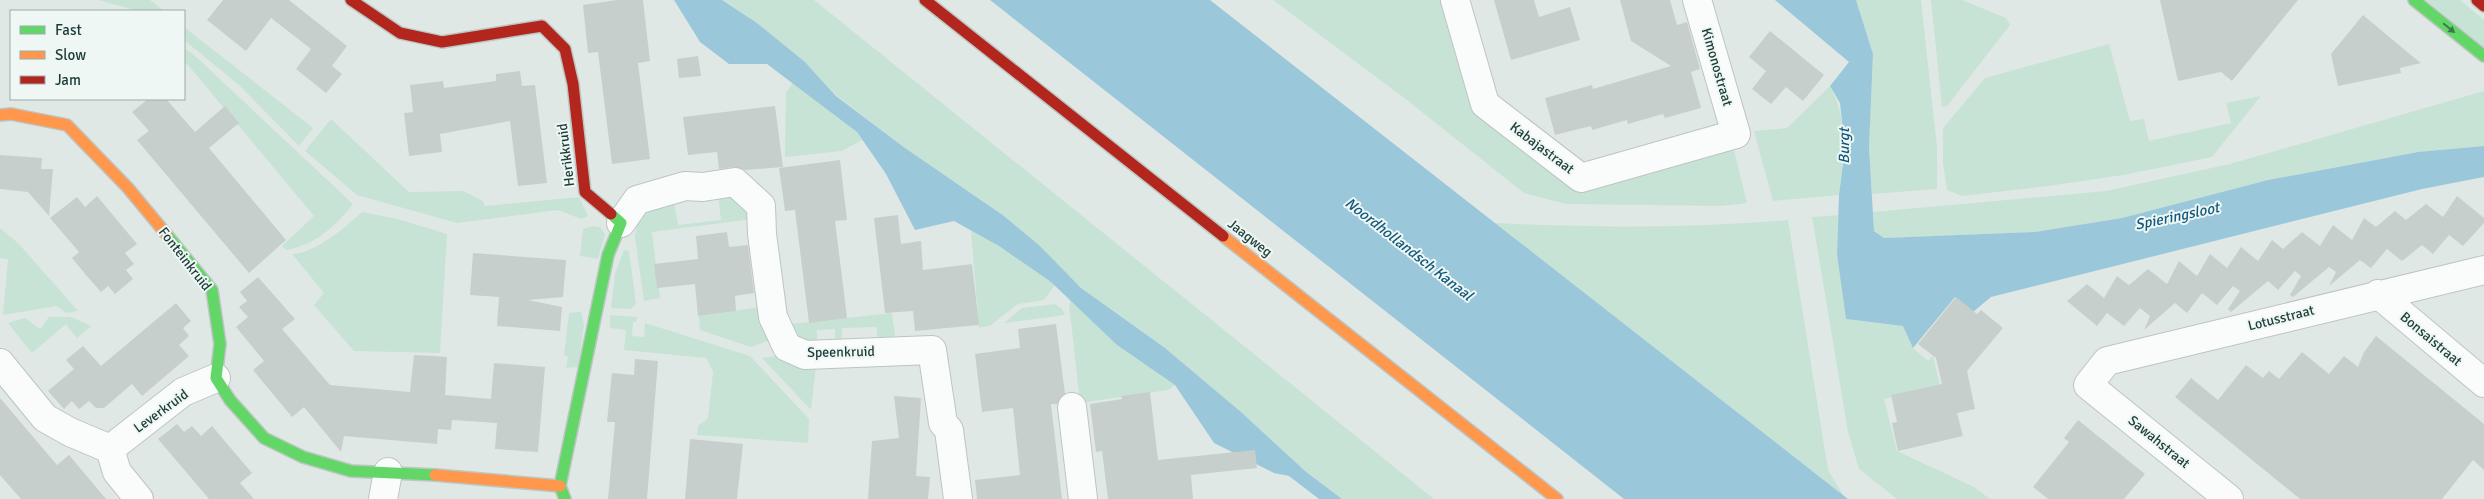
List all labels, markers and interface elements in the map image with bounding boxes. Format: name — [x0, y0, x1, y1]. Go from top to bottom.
legend — [10, 10, 185, 100]
text: Fast — [55, 21, 82, 39]
one-way arrow — [2442, 23, 2455, 34]
street label: Kimonostraat — [1698, 26, 1736, 108]
text: Slow — [55, 46, 86, 64]
text: Jam — [55, 71, 81, 89]
street label: Kabajastraat — [1507, 118, 1578, 178]
street label: Herikkruid — [554, 122, 578, 188]
water label: Burgt — [1835, 126, 1853, 164]
water label: Noordhollandsch Kanaal — [1342, 194, 1478, 305]
water label: Spieringsloot — [2133, 198, 2222, 234]
street label: Jaagweg — [1224, 215, 1276, 261]
street label: Fonteinkruid — [155, 224, 215, 294]
street label: Lotusstraat — [2246, 302, 2316, 334]
street label: Bonsaistraat — [2397, 308, 2465, 370]
street label: Speenkruid — [807, 343, 875, 361]
street label: Leverkruid — [130, 386, 192, 436]
street label: Sawahstraat — [2125, 412, 2193, 472]

